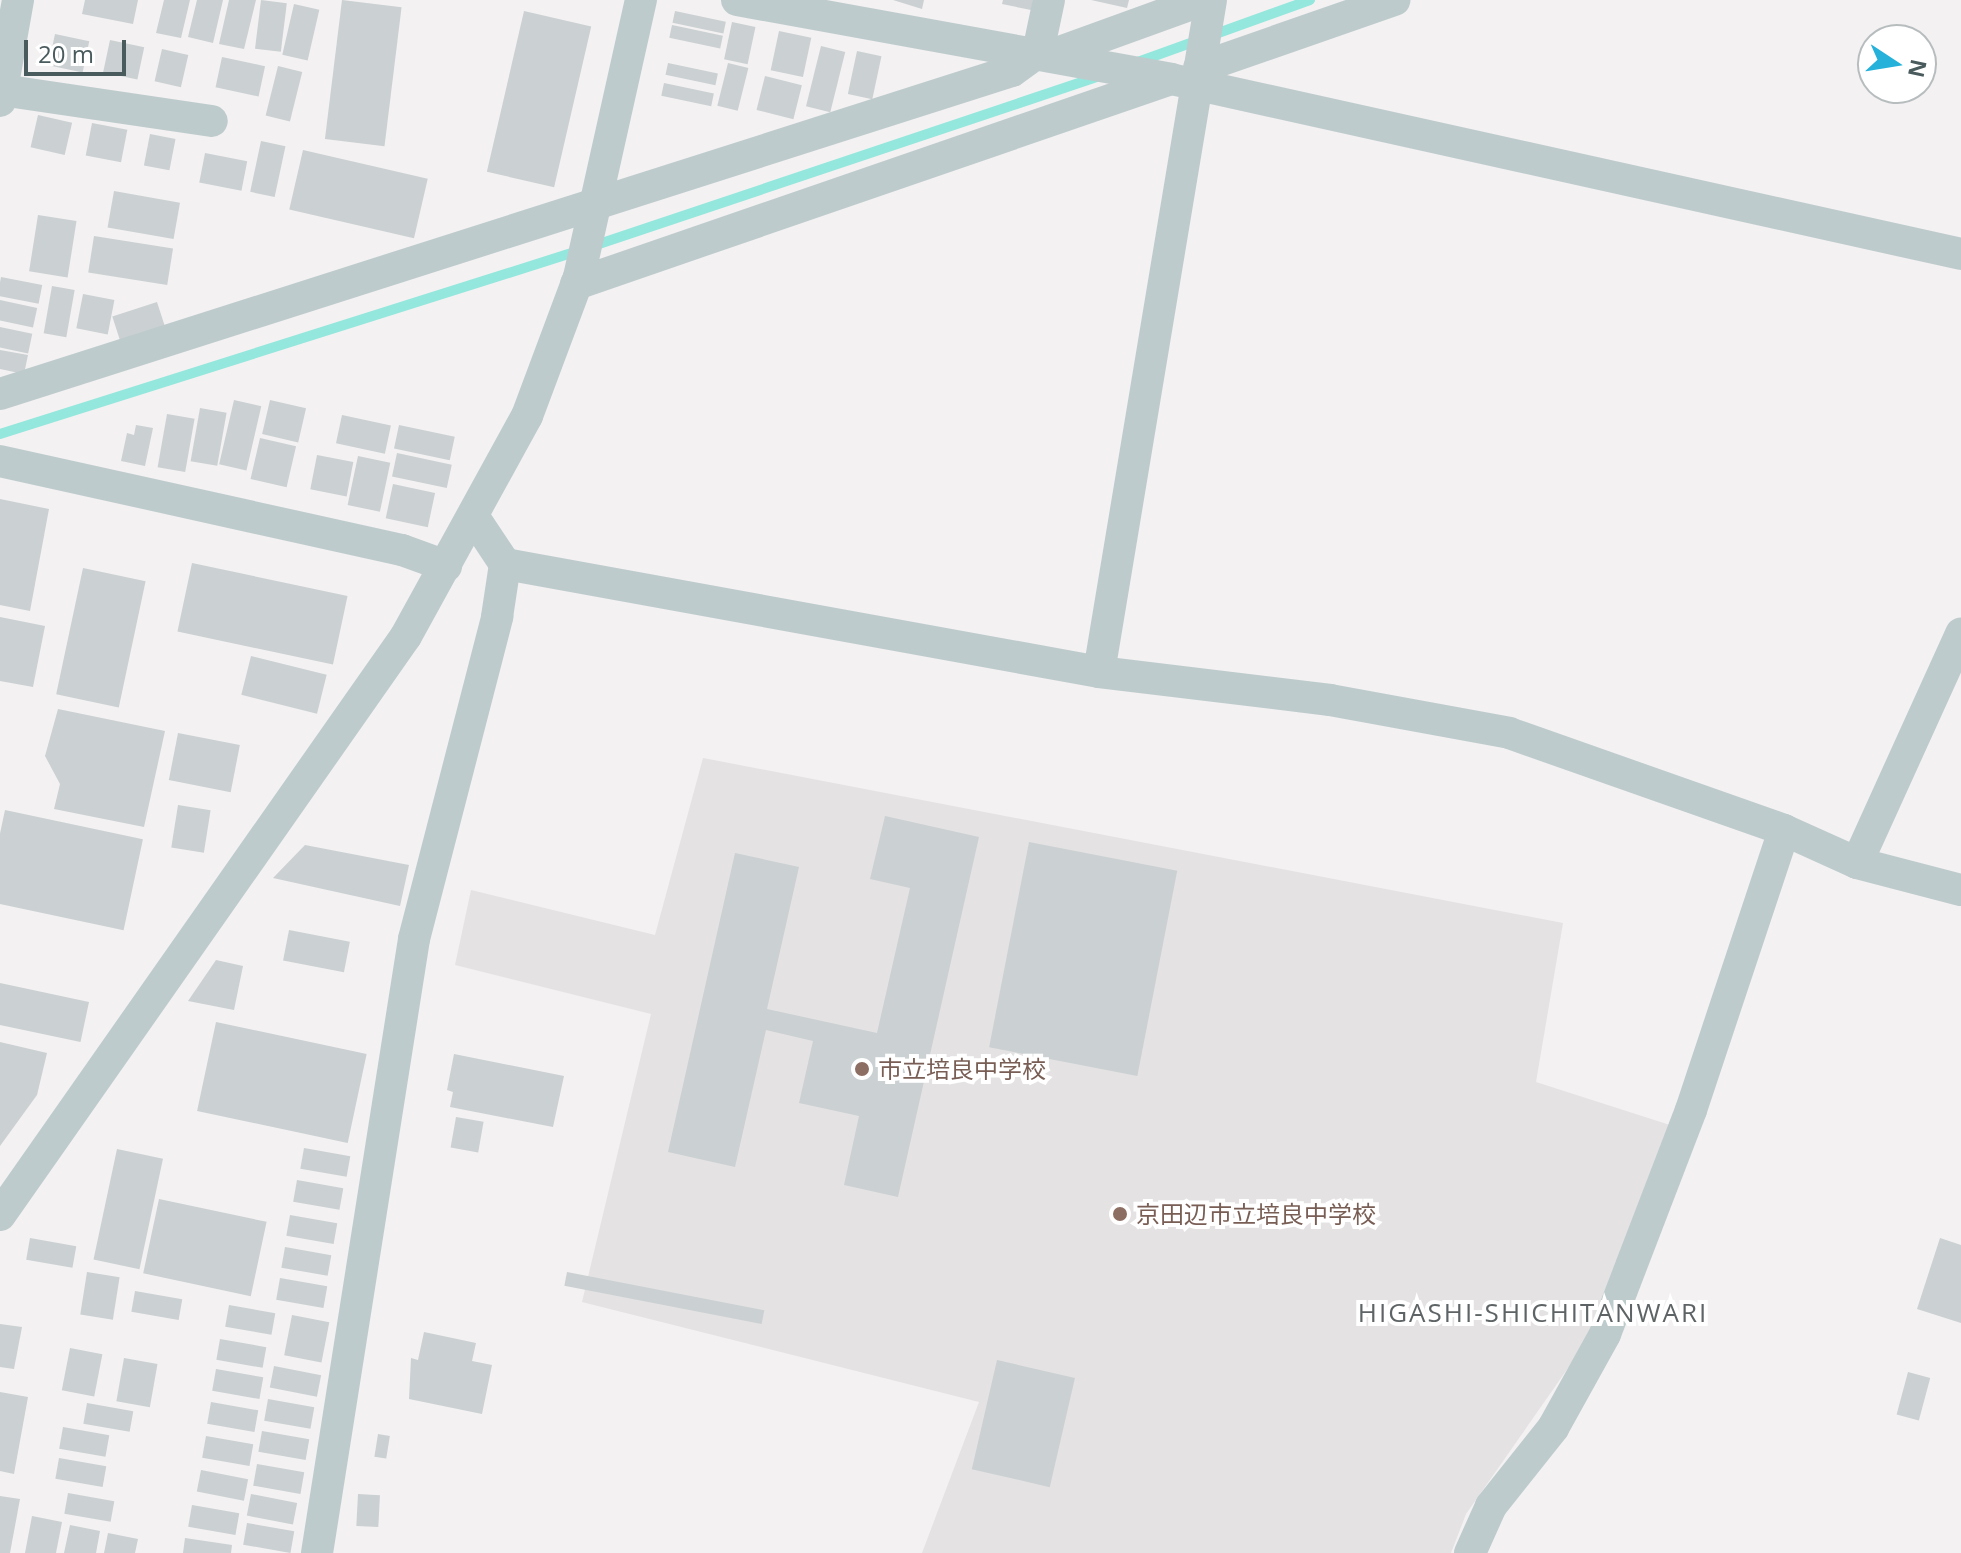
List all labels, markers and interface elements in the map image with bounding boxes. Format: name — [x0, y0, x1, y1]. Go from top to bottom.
scale bar — [28, 24, 130, 74]
north arrow — [1857, 24, 1937, 104]
text: 20 m — [38, 37, 94, 70]
text: N — [1902, 57, 1935, 80]
place label: 市立培良中学校 — [878, 1055, 1046, 1083]
marker: 市立培良中学校 — [853, 1060, 871, 1078]
place label: 京田辺市立培良中学校 — [1136, 1200, 1376, 1228]
marker: 京田辺市立培良中学校 — [1111, 1205, 1129, 1223]
district label: HIGASHI-SHICHITANWARI — [1358, 1297, 1708, 1329]

